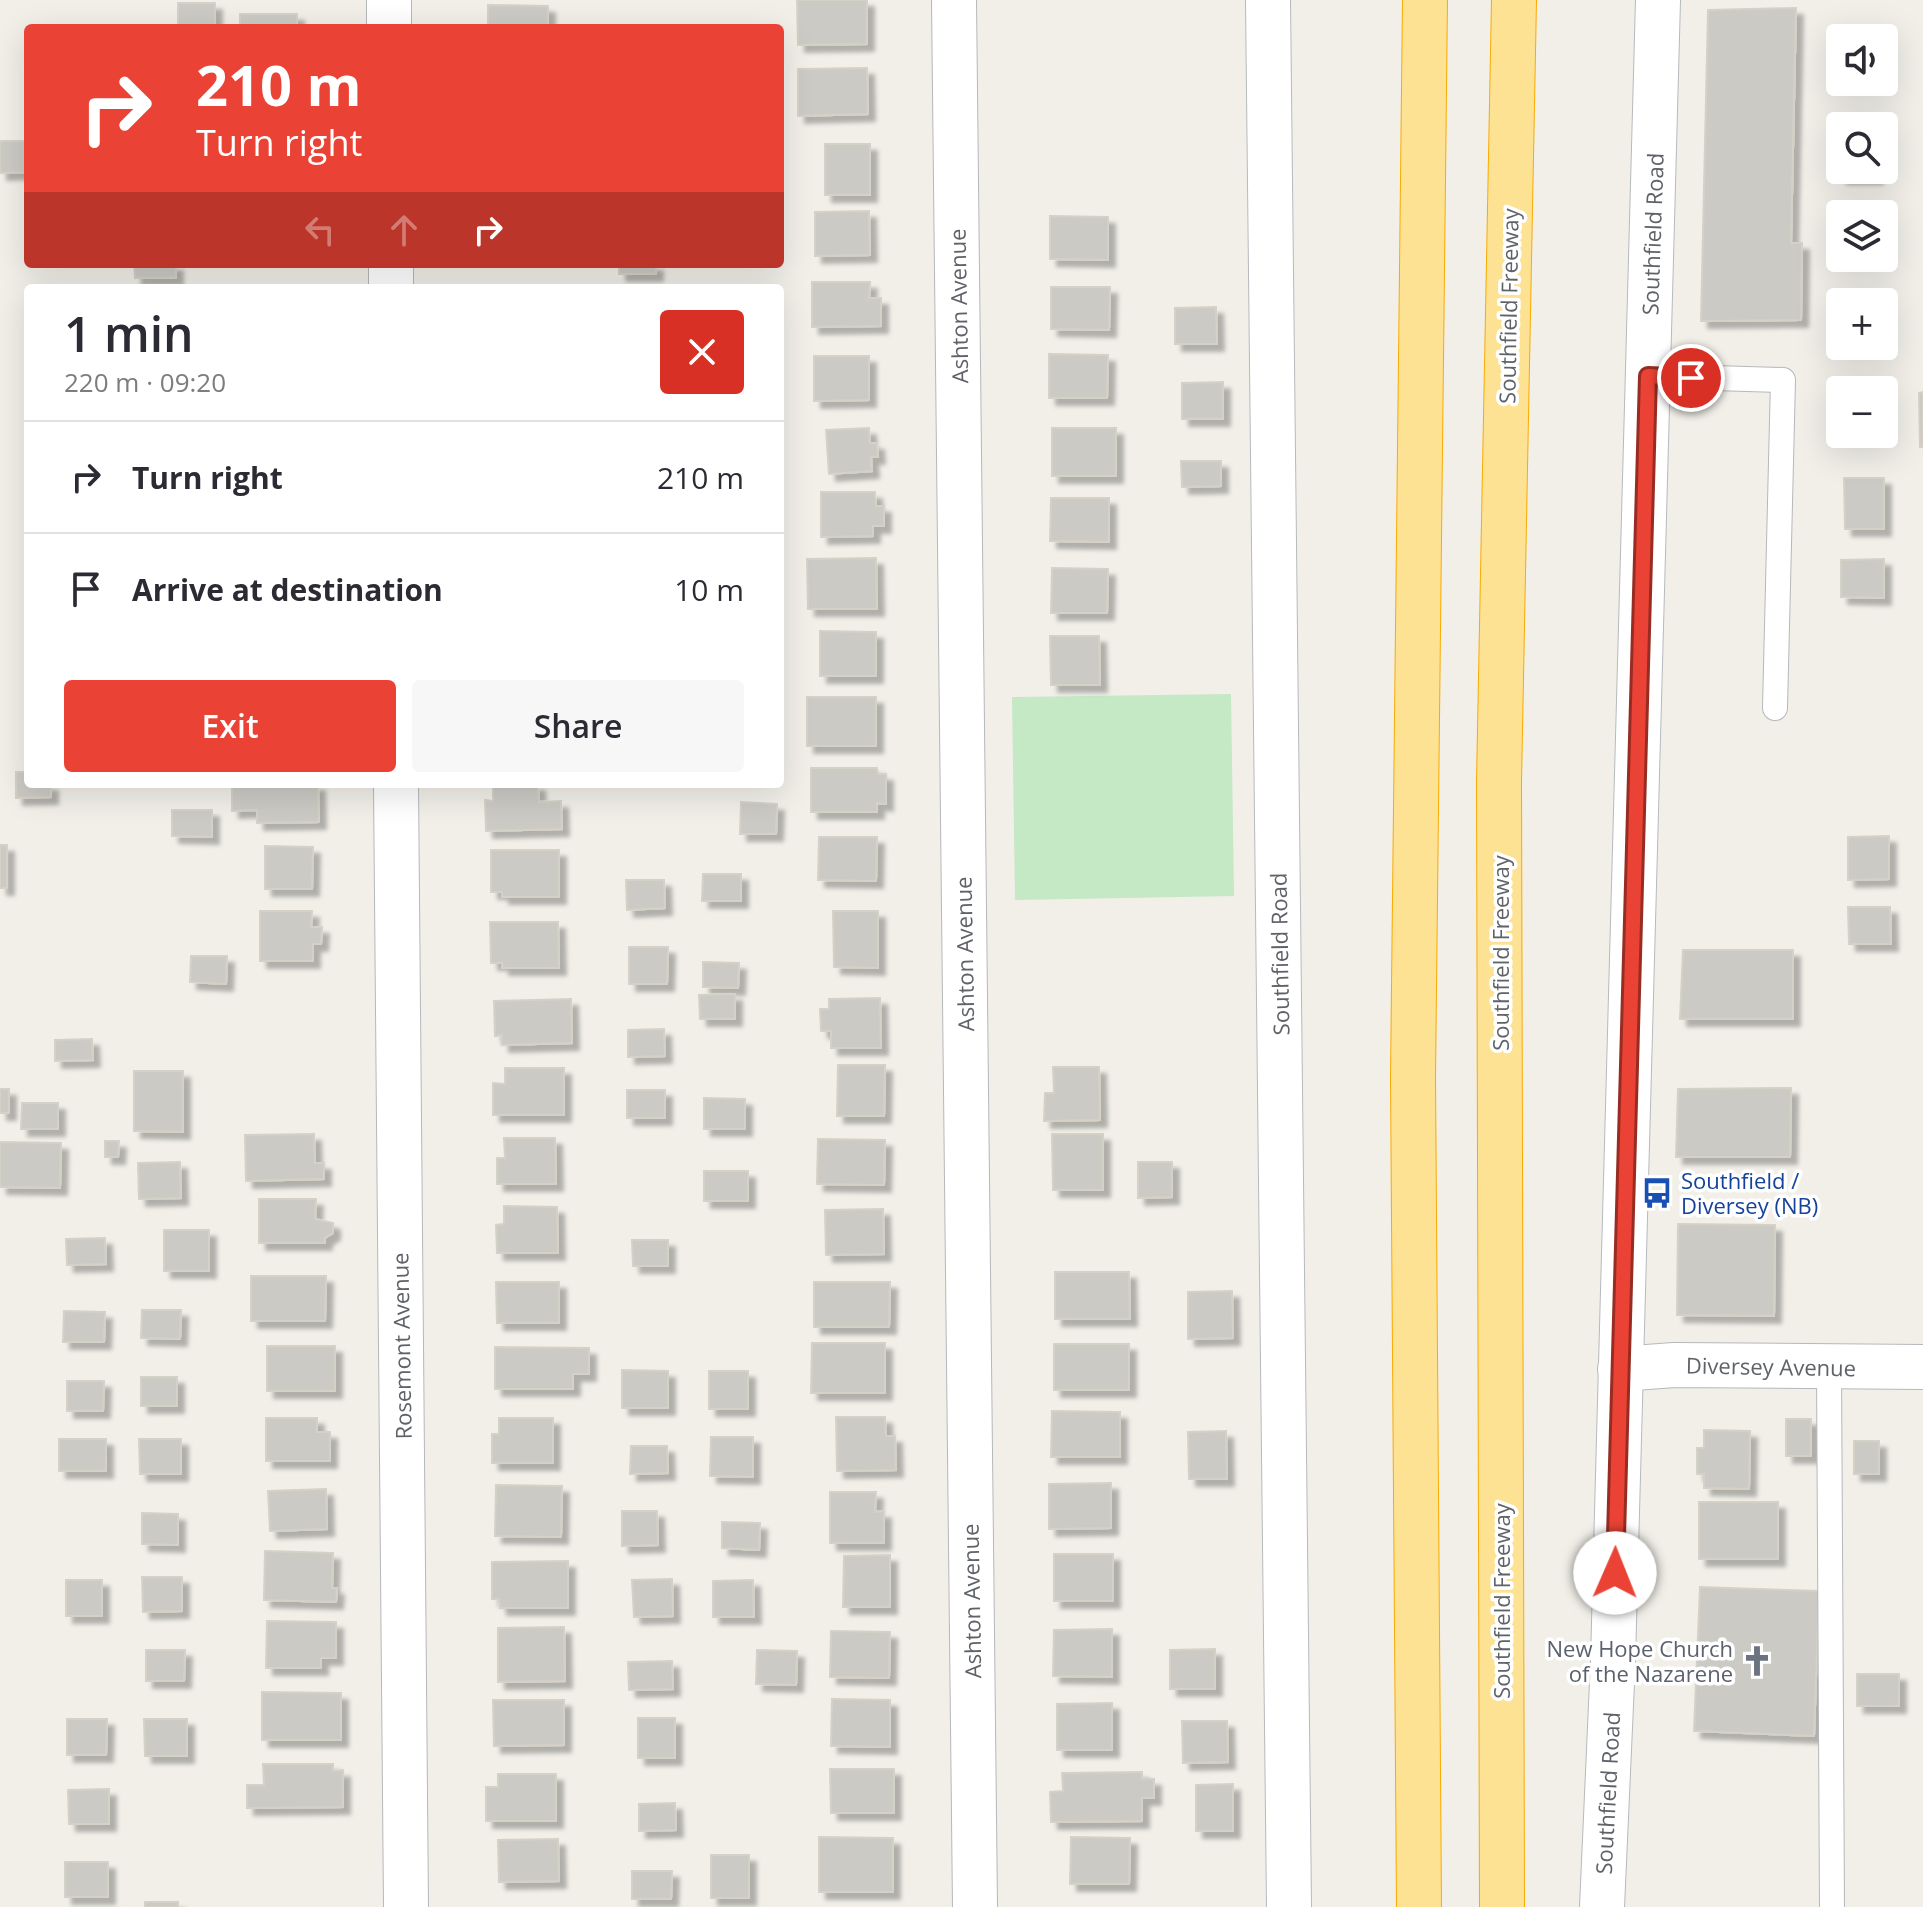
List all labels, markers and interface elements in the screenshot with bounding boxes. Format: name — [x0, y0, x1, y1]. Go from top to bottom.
map controls — [1826, 24, 1898, 448]
button: sound — [1826, 24, 1898, 96]
text: 210 m — [196, 46, 362, 122]
icon: right — [64, 56, 168, 160]
button: search — [1826, 112, 1898, 184]
text: Turn right — [196, 118, 362, 167]
street label: Southfield Road — [1634, 152, 1670, 316]
button: layers — [1826, 200, 1898, 272]
street label: Southfield Freeway — [1491, 207, 1525, 404]
icon: left — [298, 208, 342, 252]
icon: ahead — [382, 208, 426, 252]
icon: right — [466, 208, 510, 252]
street label: Ashton Avenue — [942, 228, 974, 384]
button: + — [1826, 288, 1898, 360]
text: 1 min — [64, 301, 194, 366]
button: close — [660, 310, 744, 394]
pin — [1657, 344, 1725, 412]
icon: arrive — [1669, 356, 1713, 400]
text: 220 m · 09:20 — [64, 364, 226, 400]
button: − — [1826, 376, 1898, 448]
icon: right — [64, 455, 108, 499]
text: Turn right — [132, 457, 283, 498]
text: 210 m — [657, 457, 744, 498]
icon: arrive — [64, 567, 108, 611]
text: Arrive at destination — [132, 569, 443, 610]
text: 10 m — [674, 569, 744, 610]
button: Exit — [64, 680, 396, 772]
button: Share — [412, 680, 744, 772]
street label: Southfield Freeway — [1485, 854, 1515, 1051]
street label: Southfield Road — [1263, 872, 1295, 1036]
street label: Ashton Avenue — [948, 876, 980, 1032]
place label: Southfield / Diversey (NB) — [1681, 1165, 1818, 1220]
bus stop icon: Southfield / Diversey (NB) — [1640, 1176, 1674, 1210]
street label: Rosemont Avenue — [384, 1252, 418, 1440]
street label: Diversey Avenue — [1686, 1350, 1856, 1382]
street label: Southfield Freeway — [1486, 1502, 1516, 1699]
street label: Ashton Avenue — [955, 1523, 987, 1679]
position arrow — [1573, 1531, 1657, 1615]
place label: New Hope Church of the Nazarene — [1546, 1633, 1733, 1688]
church icon: New Hope Church of the Nazarene — [1740, 1644, 1774, 1678]
street label: Southfield Road — [1588, 1711, 1626, 1875]

